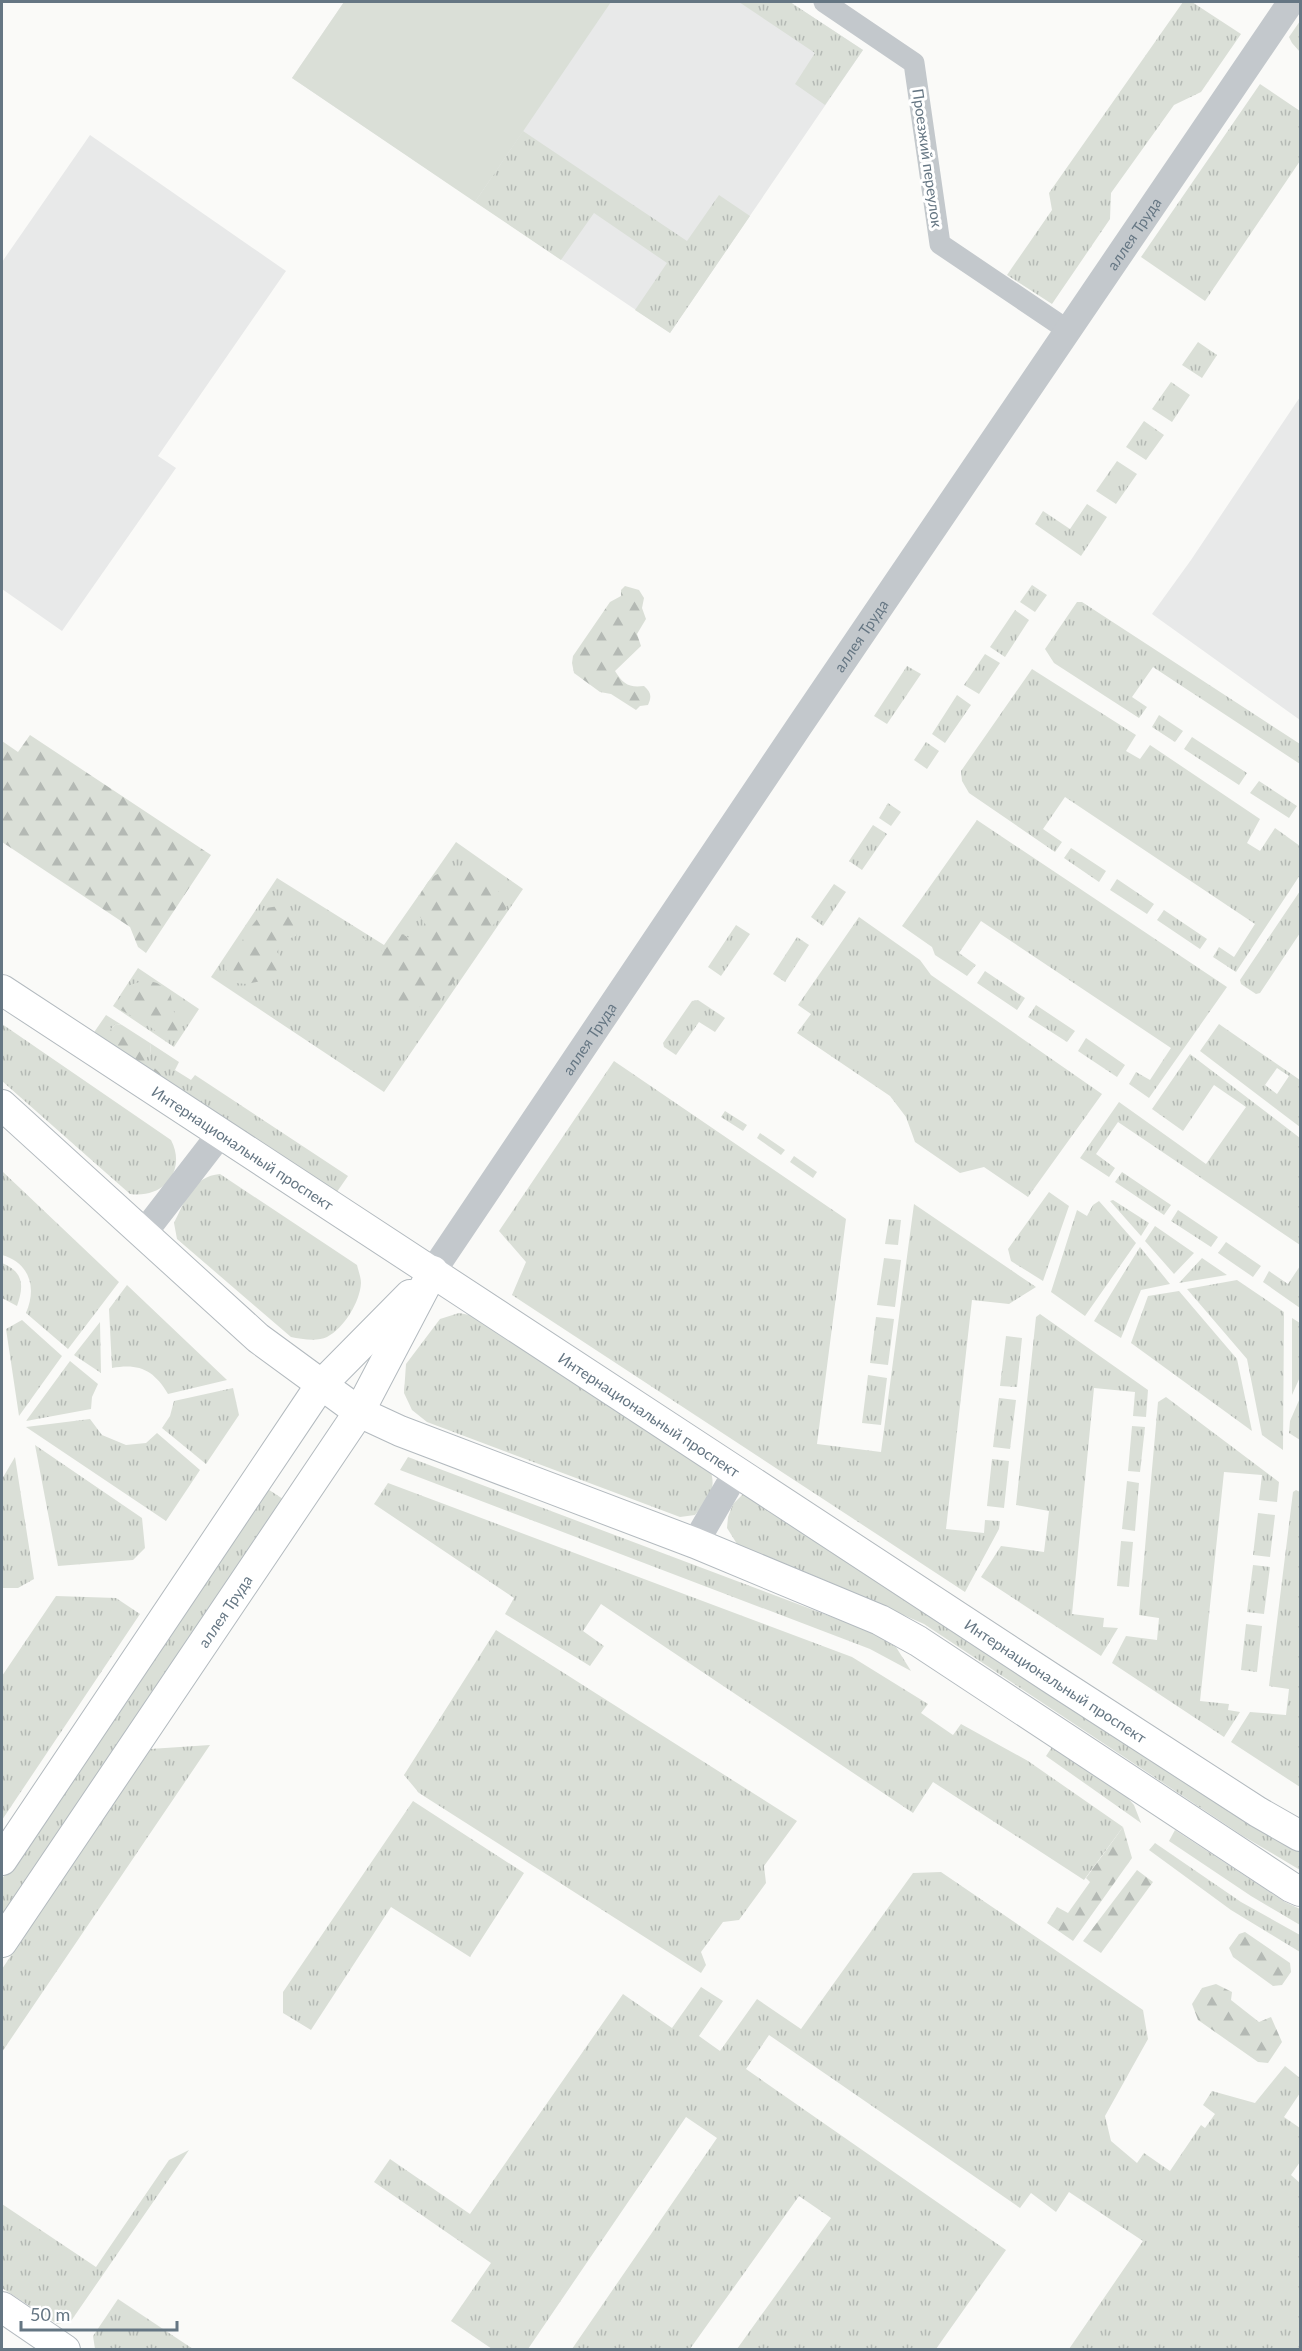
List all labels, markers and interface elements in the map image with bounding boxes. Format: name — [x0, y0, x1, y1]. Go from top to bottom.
street label: Проезжий переулок — [909, 87, 947, 229]
street label: аллея Труда — [1103, 194, 1165, 273]
street label: аллея Труда — [830, 596, 892, 675]
street label: аллея Труда — [558, 999, 620, 1078]
street label: Интернациональный проспект — [149, 1082, 337, 1214]
street label: Интернациональный проспект — [555, 1348, 744, 1481]
street label: аллея Труда — [194, 1571, 256, 1651]
street label: Интернациональный проспект — [961, 1615, 1150, 1747]
scale bar — [21, 2294, 177, 2332]
text: 50 m — [30, 2303, 70, 2325]

